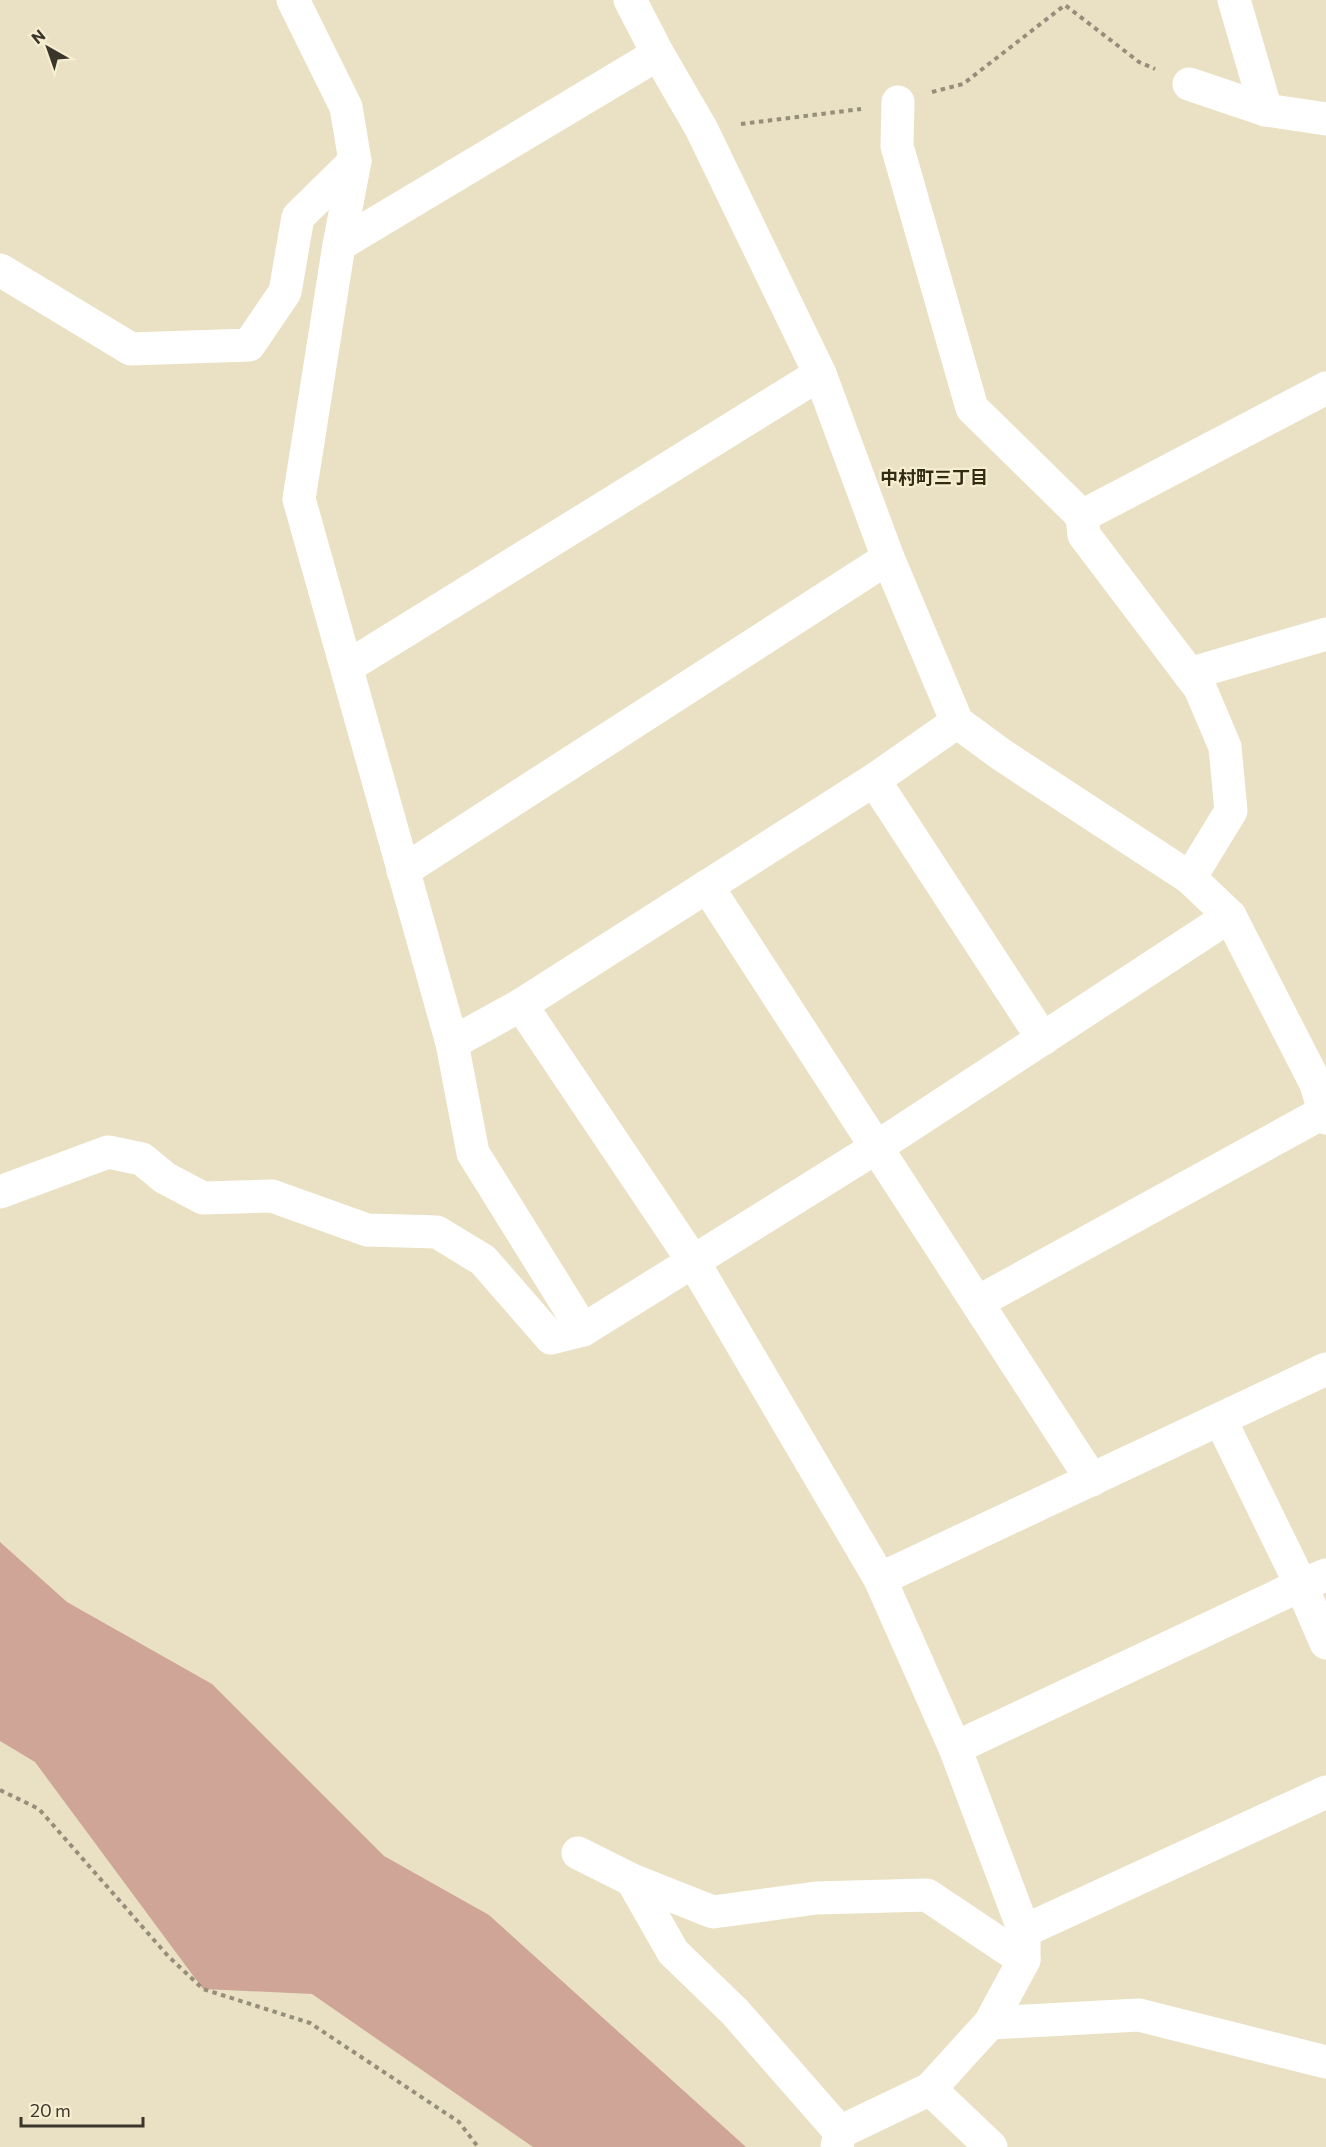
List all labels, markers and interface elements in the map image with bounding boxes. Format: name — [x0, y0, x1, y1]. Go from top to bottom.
north arrow — [18, 18, 78, 78]
text: N — [27, 25, 49, 47]
district label: 中村町三丁目 — [880, 466, 988, 488]
scale bar — [21, 2090, 142, 2128]
text: 20 m — [30, 2099, 71, 2121]

